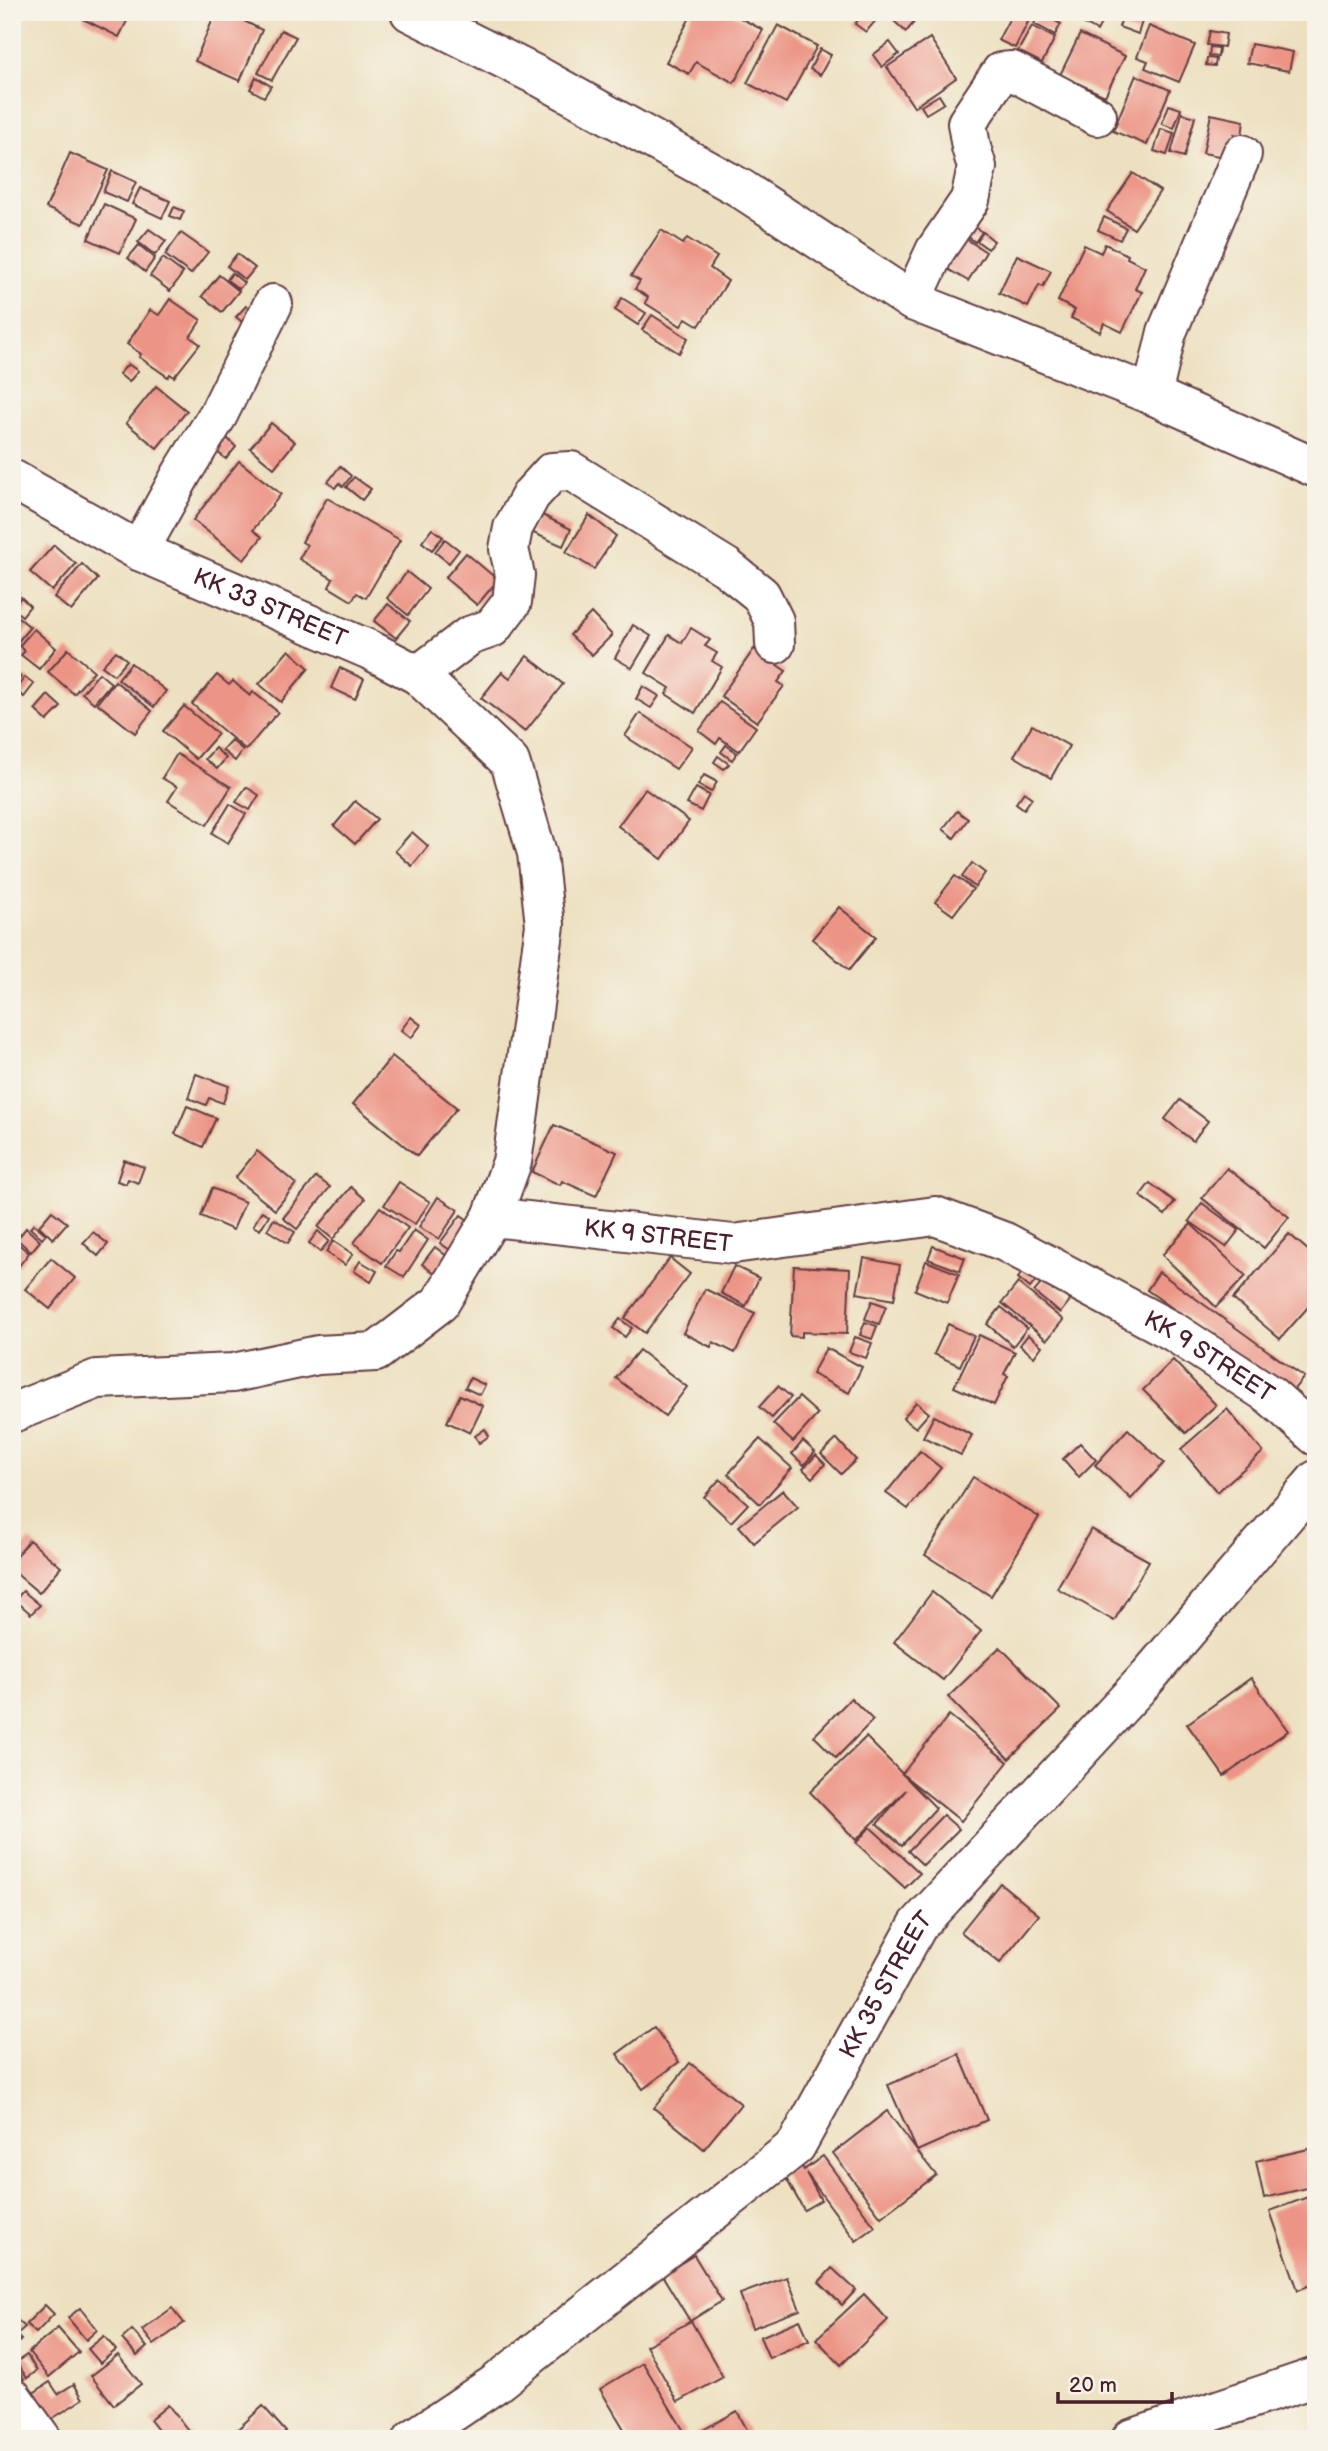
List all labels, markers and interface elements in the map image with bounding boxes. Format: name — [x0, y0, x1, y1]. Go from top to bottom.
street label: KK 33 STREET — [189, 562, 352, 653]
street label: KK 9 STREET — [583, 1213, 734, 1258]
street label: KK 9 STREET — [1139, 1304, 1280, 1409]
street label: KK 35 STREET — [833, 1905, 938, 2063]
scale bar — [1058, 2360, 1172, 2404]
text: 20 m — [1069, 2373, 1117, 2398]

